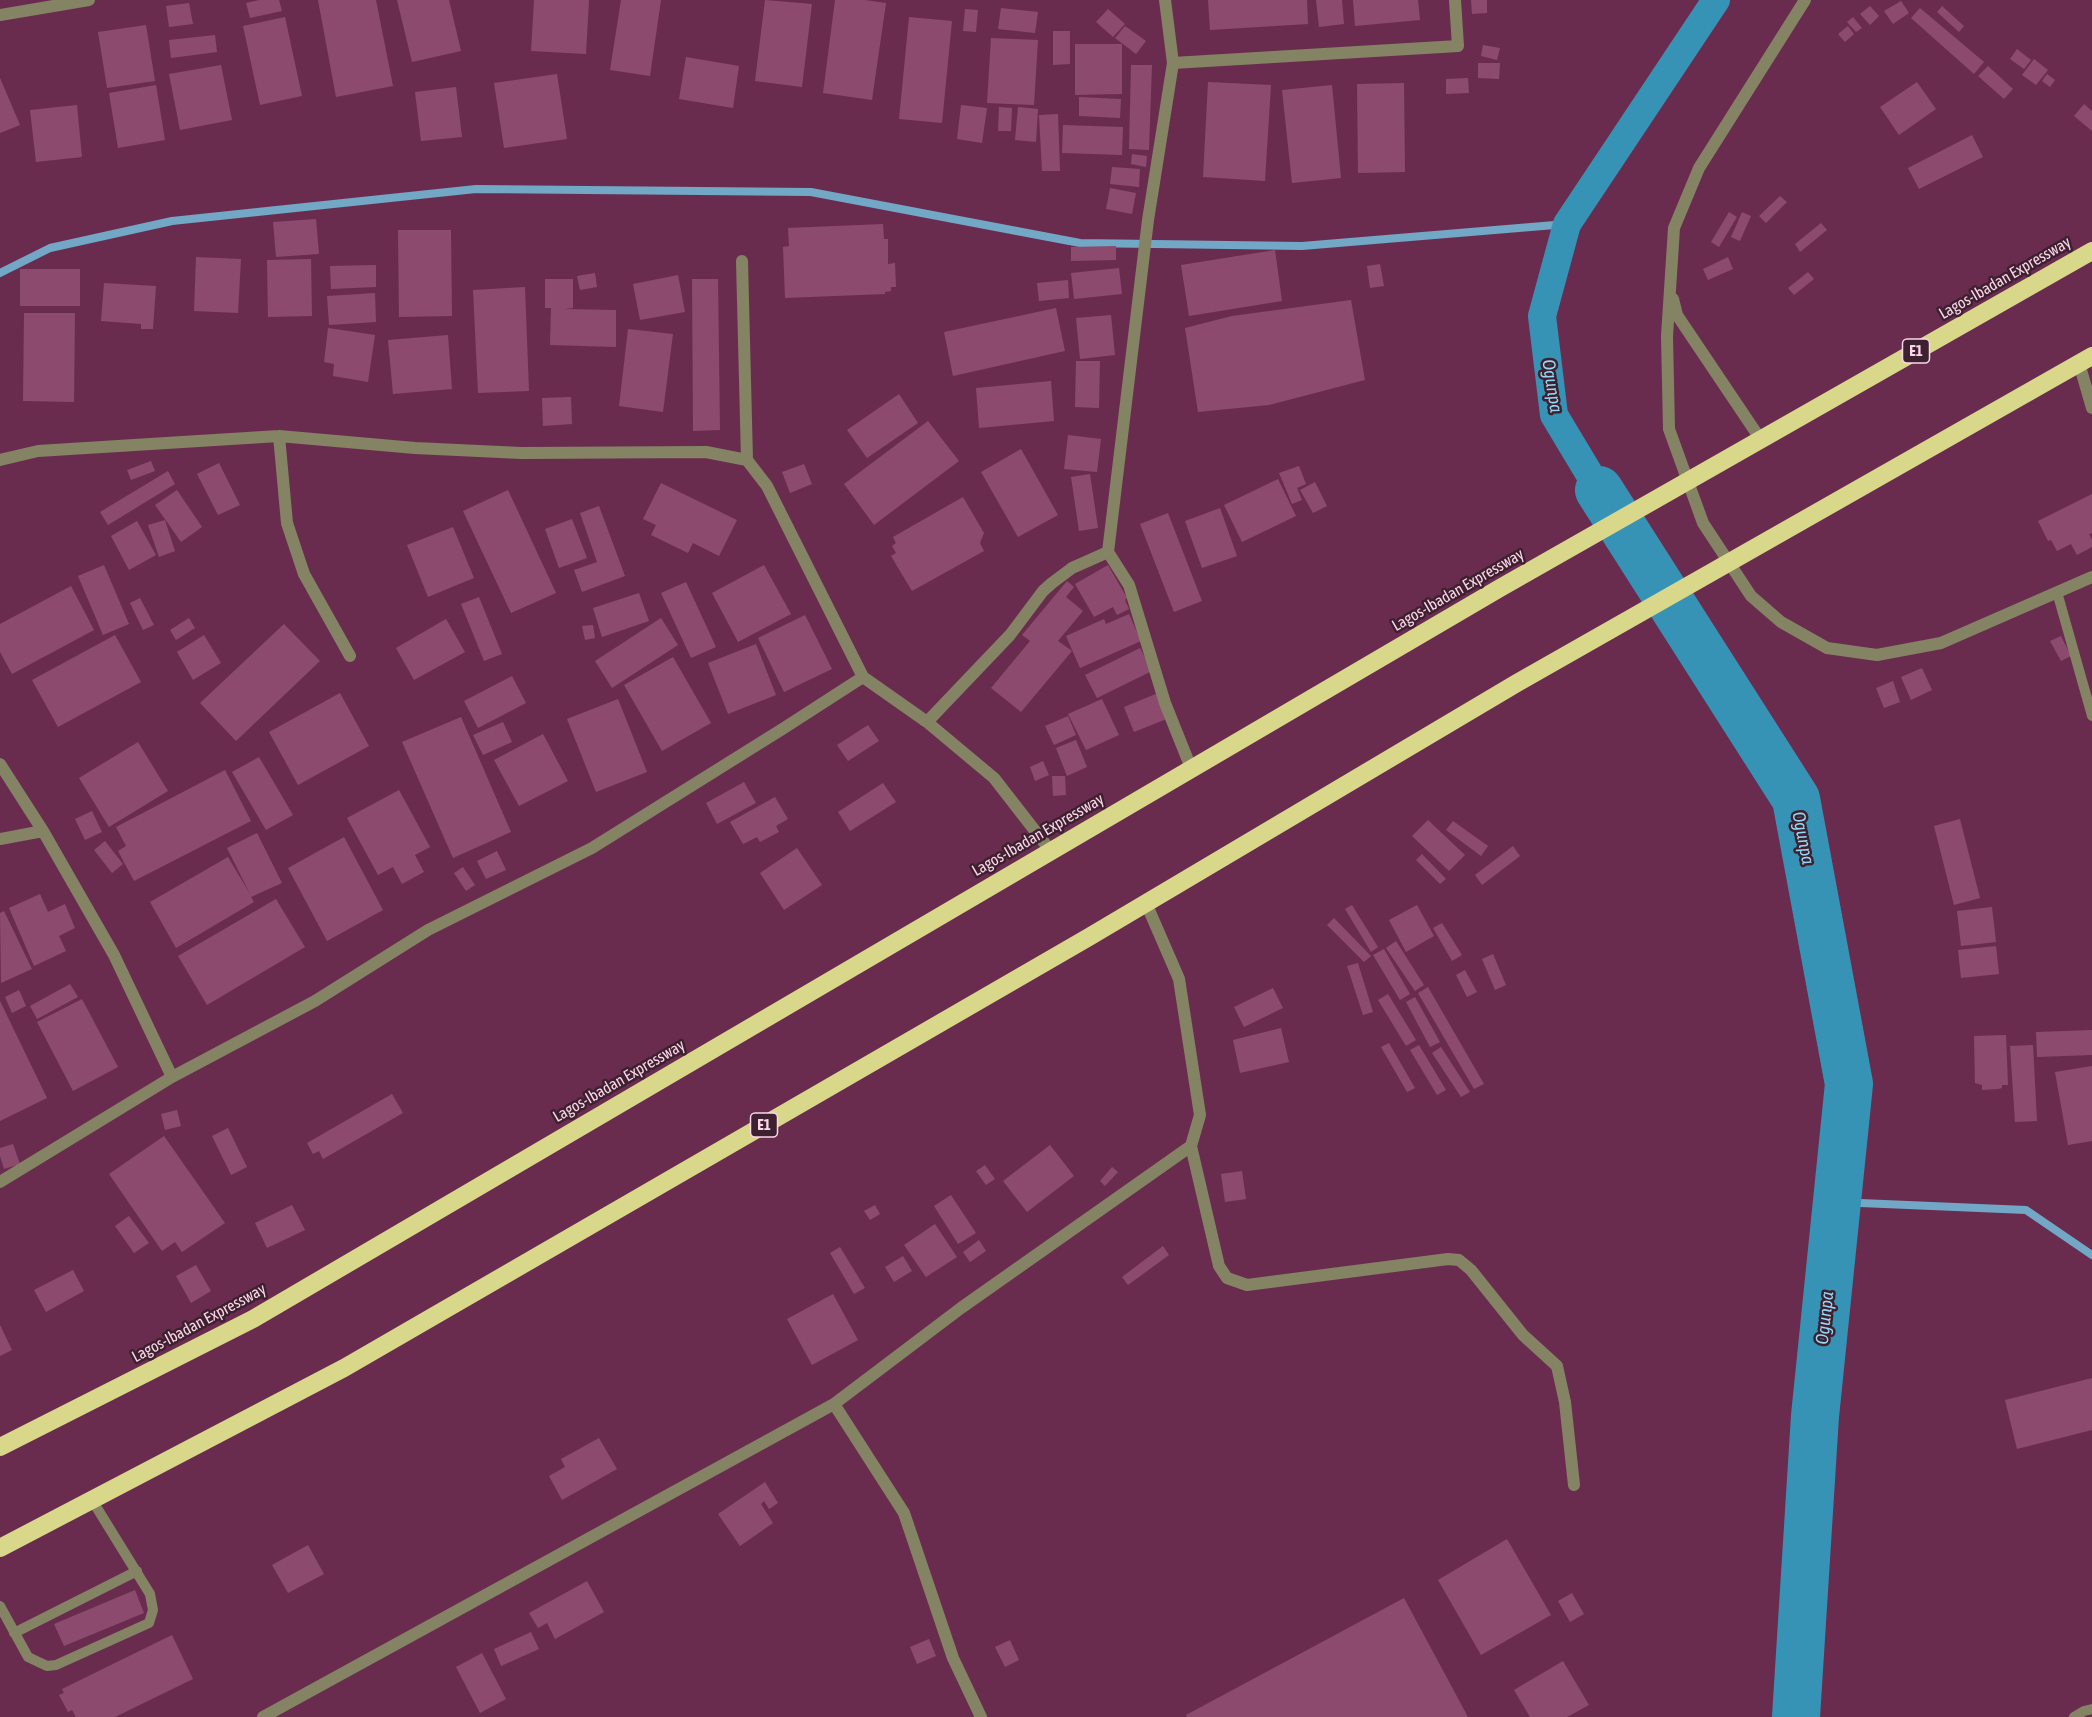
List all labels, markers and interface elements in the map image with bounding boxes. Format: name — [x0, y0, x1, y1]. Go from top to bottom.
street label: Lagos-Ibadan Expressway — [1936, 232, 2074, 324]
road number: E1 — [1902, 339, 1930, 363]
water label: Ogunpa — [1537, 358, 1567, 414]
street label: Lagos-Ibadan Expressway — [1389, 544, 1527, 636]
street label: Lagos-Ibadan Expressway — [969, 789, 1107, 881]
water label: Ogunpa — [1787, 810, 1819, 866]
street label: Lagos-Ibadan Expressway — [550, 1035, 688, 1127]
road number: E1 — [750, 1113, 777, 1137]
street label: Lagos-Ibadan Expressway — [129, 1280, 269, 1366]
water label: Ogunpa — [1811, 1290, 1839, 1346]

